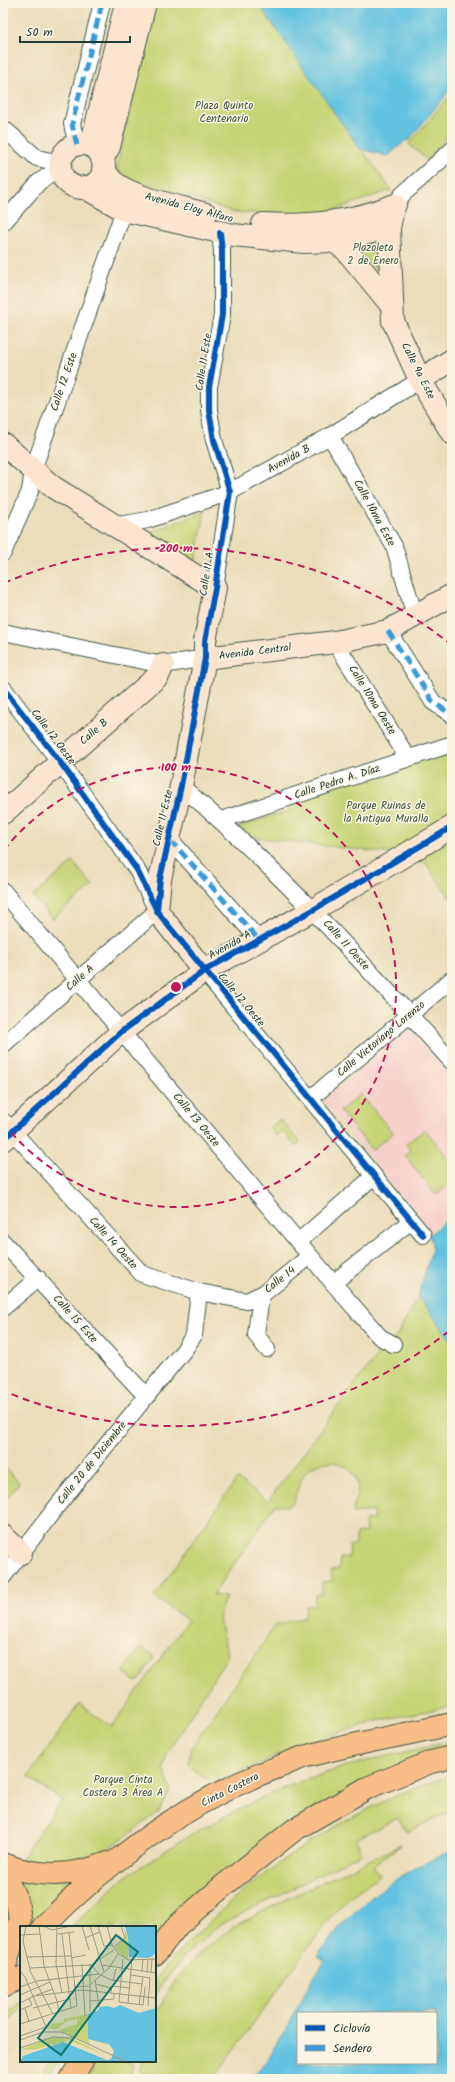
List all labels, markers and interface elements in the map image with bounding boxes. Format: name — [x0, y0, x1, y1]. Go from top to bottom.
scale bar — [20, 18, 130, 44]
text: 50 m — [26, 23, 53, 42]
park label: Plaza Quinto Centenario — [195, 97, 253, 128]
street label: Avenida Eloy Alfaro — [143, 188, 235, 228]
park label: Plazoleta 2 de Enero — [347, 239, 399, 270]
street label: Calle 11 Este — [191, 332, 217, 392]
street label: Calle 9a Este — [396, 339, 440, 403]
street label: Calle 12 Este — [46, 350, 82, 414]
street label: Avenida B — [264, 440, 314, 478]
street label: Calle 10ma Este — [348, 476, 400, 550]
text: 200 m — [159, 539, 193, 558]
street label: Calle 11 A — [195, 550, 219, 597]
street label: Avenida Central — [218, 639, 293, 665]
street label: Calle 10ma Oeste — [343, 662, 401, 738]
street label: Calle 12 Oeste — [26, 705, 80, 769]
street label: Calle B — [75, 714, 113, 750]
text: 100 m — [161, 758, 191, 777]
street label: Calle Pedro A. Díaz — [292, 760, 382, 804]
street label: Calle 11 Este — [148, 788, 178, 848]
park label: Parque Ruinas de la Antigua Muralla — [343, 797, 429, 828]
street label: Calle 11 Oeste — [318, 915, 374, 975]
street label: Avenida A — [205, 926, 255, 964]
street label: Calle A — [62, 960, 99, 996]
street label: Calle 12 Oeste — [213, 969, 269, 1031]
centre of rings — [169, 980, 183, 994]
street label: Calle Victoriano Lorenzo — [333, 996, 429, 1082]
street label: Calle 13 Oeste — [168, 1089, 224, 1151]
street label: Calle 14 Oeste — [84, 1212, 142, 1274]
street label: Calle 14 — [260, 1262, 300, 1298]
street label: Calle 15 Este — [48, 1290, 102, 1348]
street label: Calle 20 de Diciembre — [53, 1417, 131, 1509]
street label: Cinta Costera — [198, 1768, 262, 1812]
park label: Parque Cinta Costera 3 Área A — [83, 1771, 164, 1802]
inset map — [20, 1926, 156, 2062]
legend — [297, 2012, 437, 2064]
text: Ciclovía — [333, 2019, 371, 2038]
text: Sendero — [333, 2039, 372, 2058]

